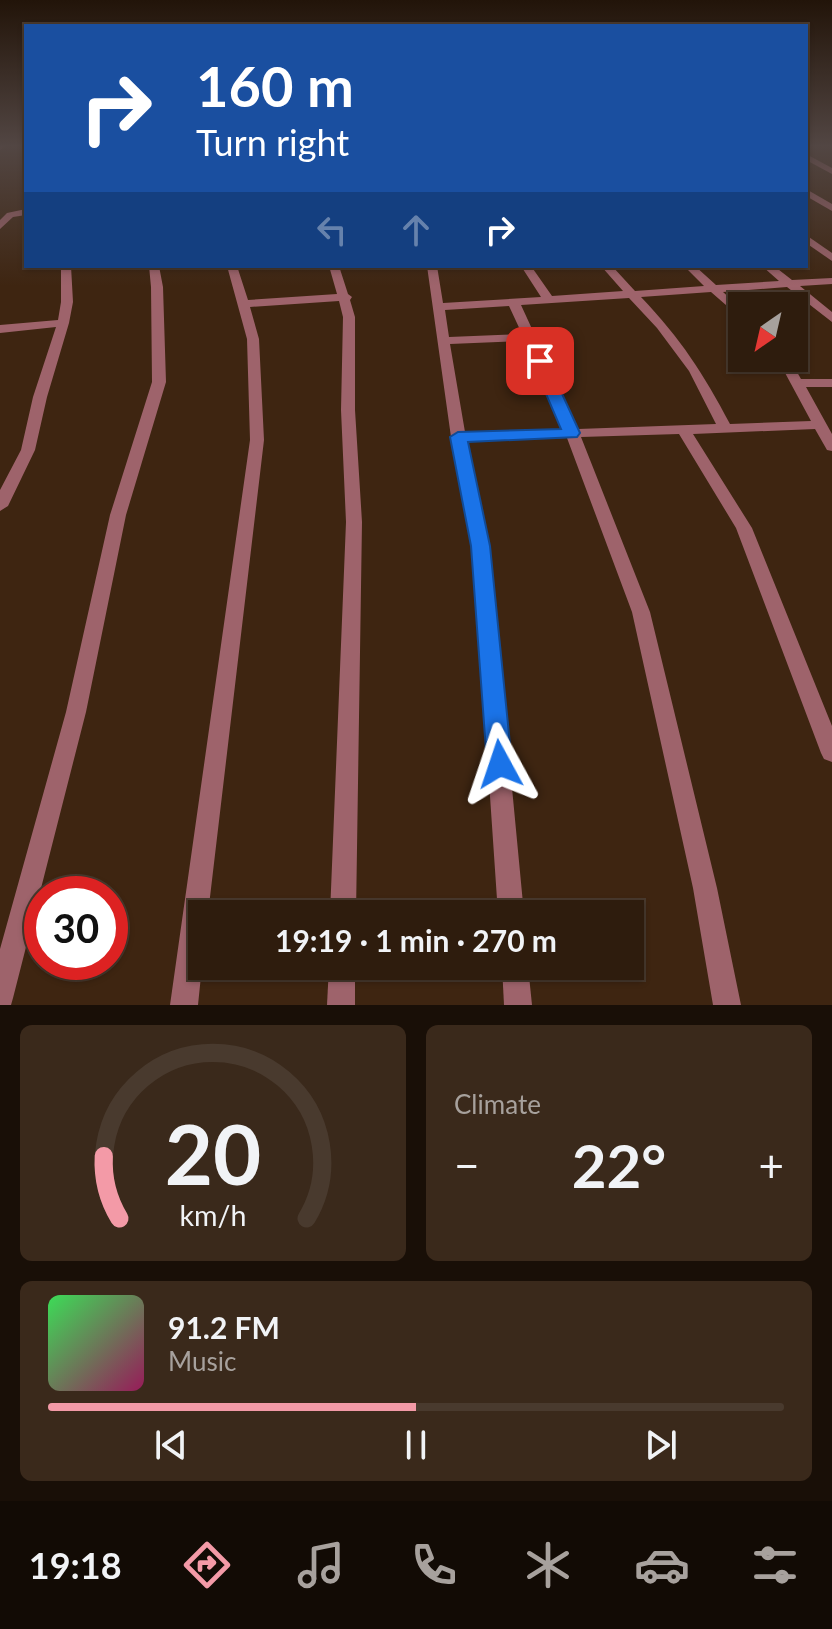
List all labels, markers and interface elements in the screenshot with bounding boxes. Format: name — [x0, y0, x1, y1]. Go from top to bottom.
text: 160 m — [196, 52, 354, 119]
icon: right — [64, 56, 168, 160]
text: Turn right — [196, 120, 349, 164]
icon: left — [310, 208, 354, 252]
icon: ahead — [394, 208, 438, 252]
icon: right — [478, 208, 522, 252]
north arrow — [728, 292, 808, 372]
map controls — [728, 292, 808, 372]
pin — [506, 327, 574, 395]
icon: arrive — [518, 339, 562, 383]
position arrow — [458, 722, 542, 806]
speed limit sign: 30 — [24, 876, 128, 980]
text: 19:19 · 1 min · 270 m — [275, 922, 557, 958]
text: Climate — [454, 1088, 541, 1120]
text: 20 — [165, 1103, 261, 1203]
text: 22° — [572, 1129, 666, 1201]
text: − — [454, 1139, 480, 1191]
text: + — [758, 1139, 784, 1191]
text: km/h — [180, 1198, 246, 1232]
text: 91.2 FM — [168, 1309, 280, 1345]
text: Music — [168, 1345, 236, 1377]
icon: previous — [149, 1423, 193, 1467]
icon: pause — [394, 1423, 438, 1467]
icon: next — [639, 1423, 683, 1467]
icon: directions — [179, 1537, 235, 1593]
icon: music — [293, 1537, 349, 1593]
icon: phone — [406, 1537, 462, 1593]
icon: climate — [520, 1537, 576, 1593]
icon: car — [634, 1537, 690, 1593]
icon: filters — [747, 1537, 803, 1593]
text: 19:18 — [29, 1543, 122, 1587]

